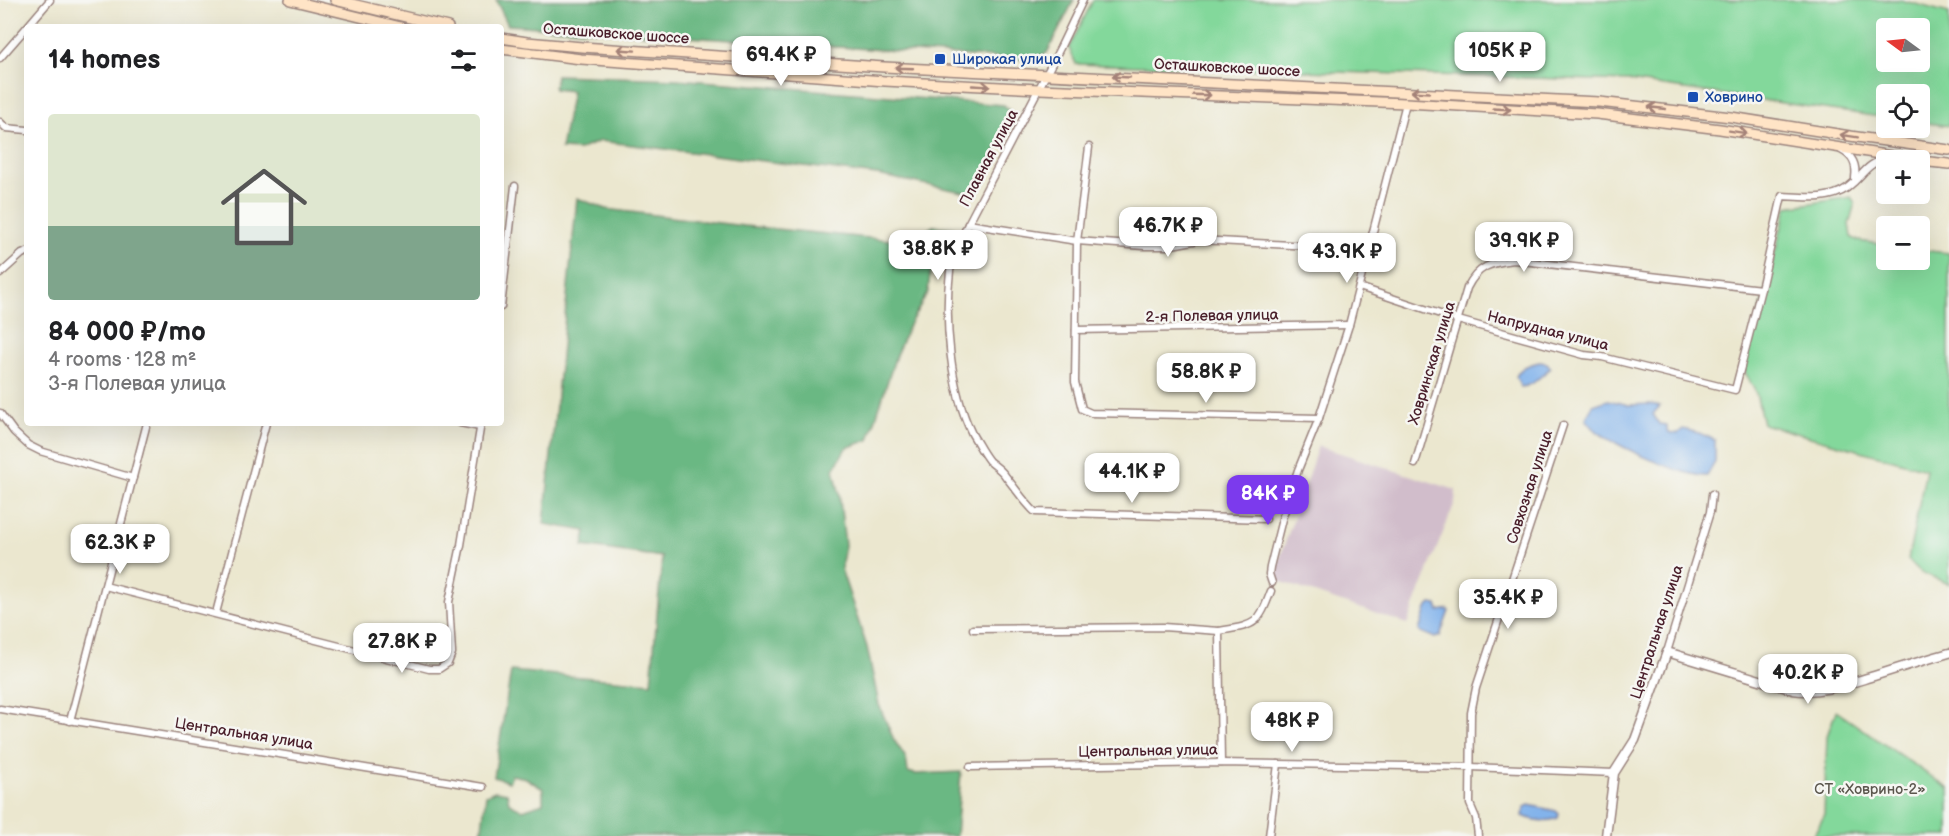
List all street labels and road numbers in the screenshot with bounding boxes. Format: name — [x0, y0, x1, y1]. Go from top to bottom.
street label: Осташковское шоссе — [542, 19, 690, 49]
street label: Осташковское шоссе — [1153, 55, 1301, 81]
street label: Плавная улица — [955, 106, 1023, 210]
street label: Ховринская улица — [1404, 299, 1460, 427]
street label: 2-я Полевая улица — [1145, 305, 1279, 327]
street label: Напрудная улица — [1485, 307, 1611, 355]
street label: Совхозная улица — [1503, 428, 1557, 546]
street label: Центральная улица — [1626, 562, 1688, 701]
street label: Центральная улица — [173, 714, 315, 754]
street label: Центральная улица — [1078, 740, 1218, 762]

